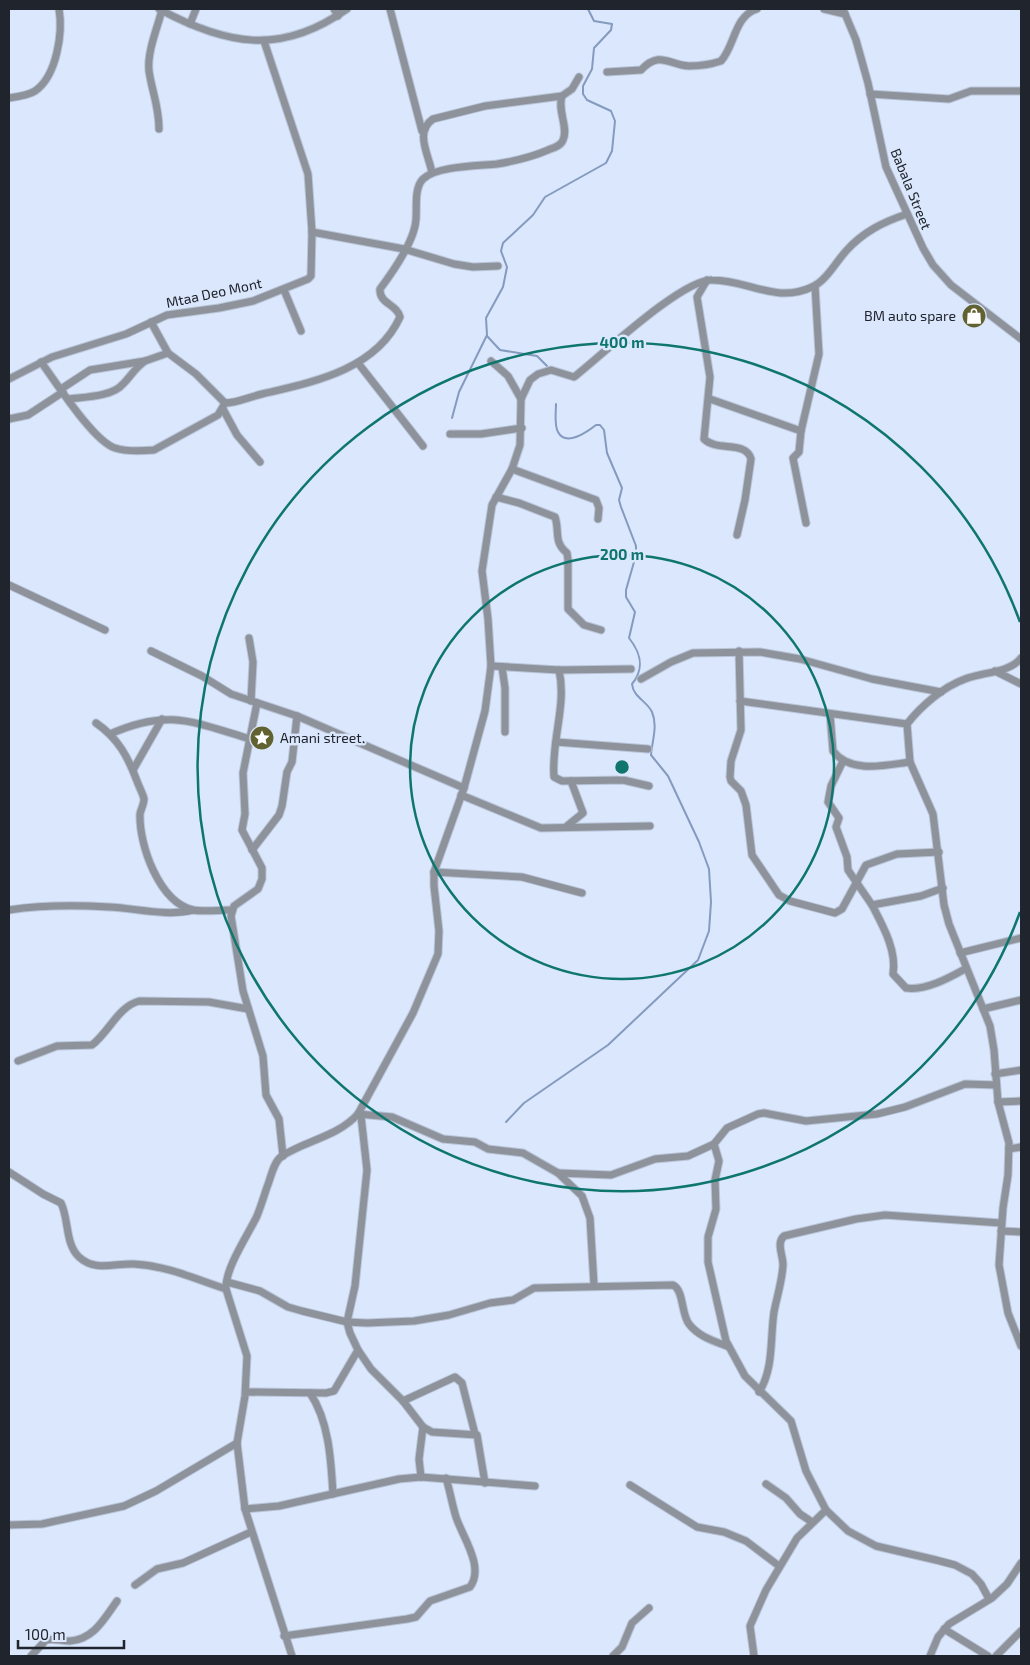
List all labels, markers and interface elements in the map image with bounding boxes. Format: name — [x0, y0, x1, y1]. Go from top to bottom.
street label: Babala Street — [887, 146, 935, 232]
street label: Mtaa Deo Mont — [164, 274, 263, 311]
shop icon: BM auto spare — [961, 303, 987, 329]
place label: BM auto spare — [864, 307, 956, 324]
text: 400 m — [600, 333, 644, 351]
text: 200 m — [600, 545, 644, 563]
place icon: Amani street. — [249, 725, 275, 751]
place label: Amani street. — [280, 729, 365, 746]
centre of rings — [613, 758, 631, 776]
scale bar — [18, 1618, 124, 1650]
text: 100 m — [25, 1625, 66, 1643]

